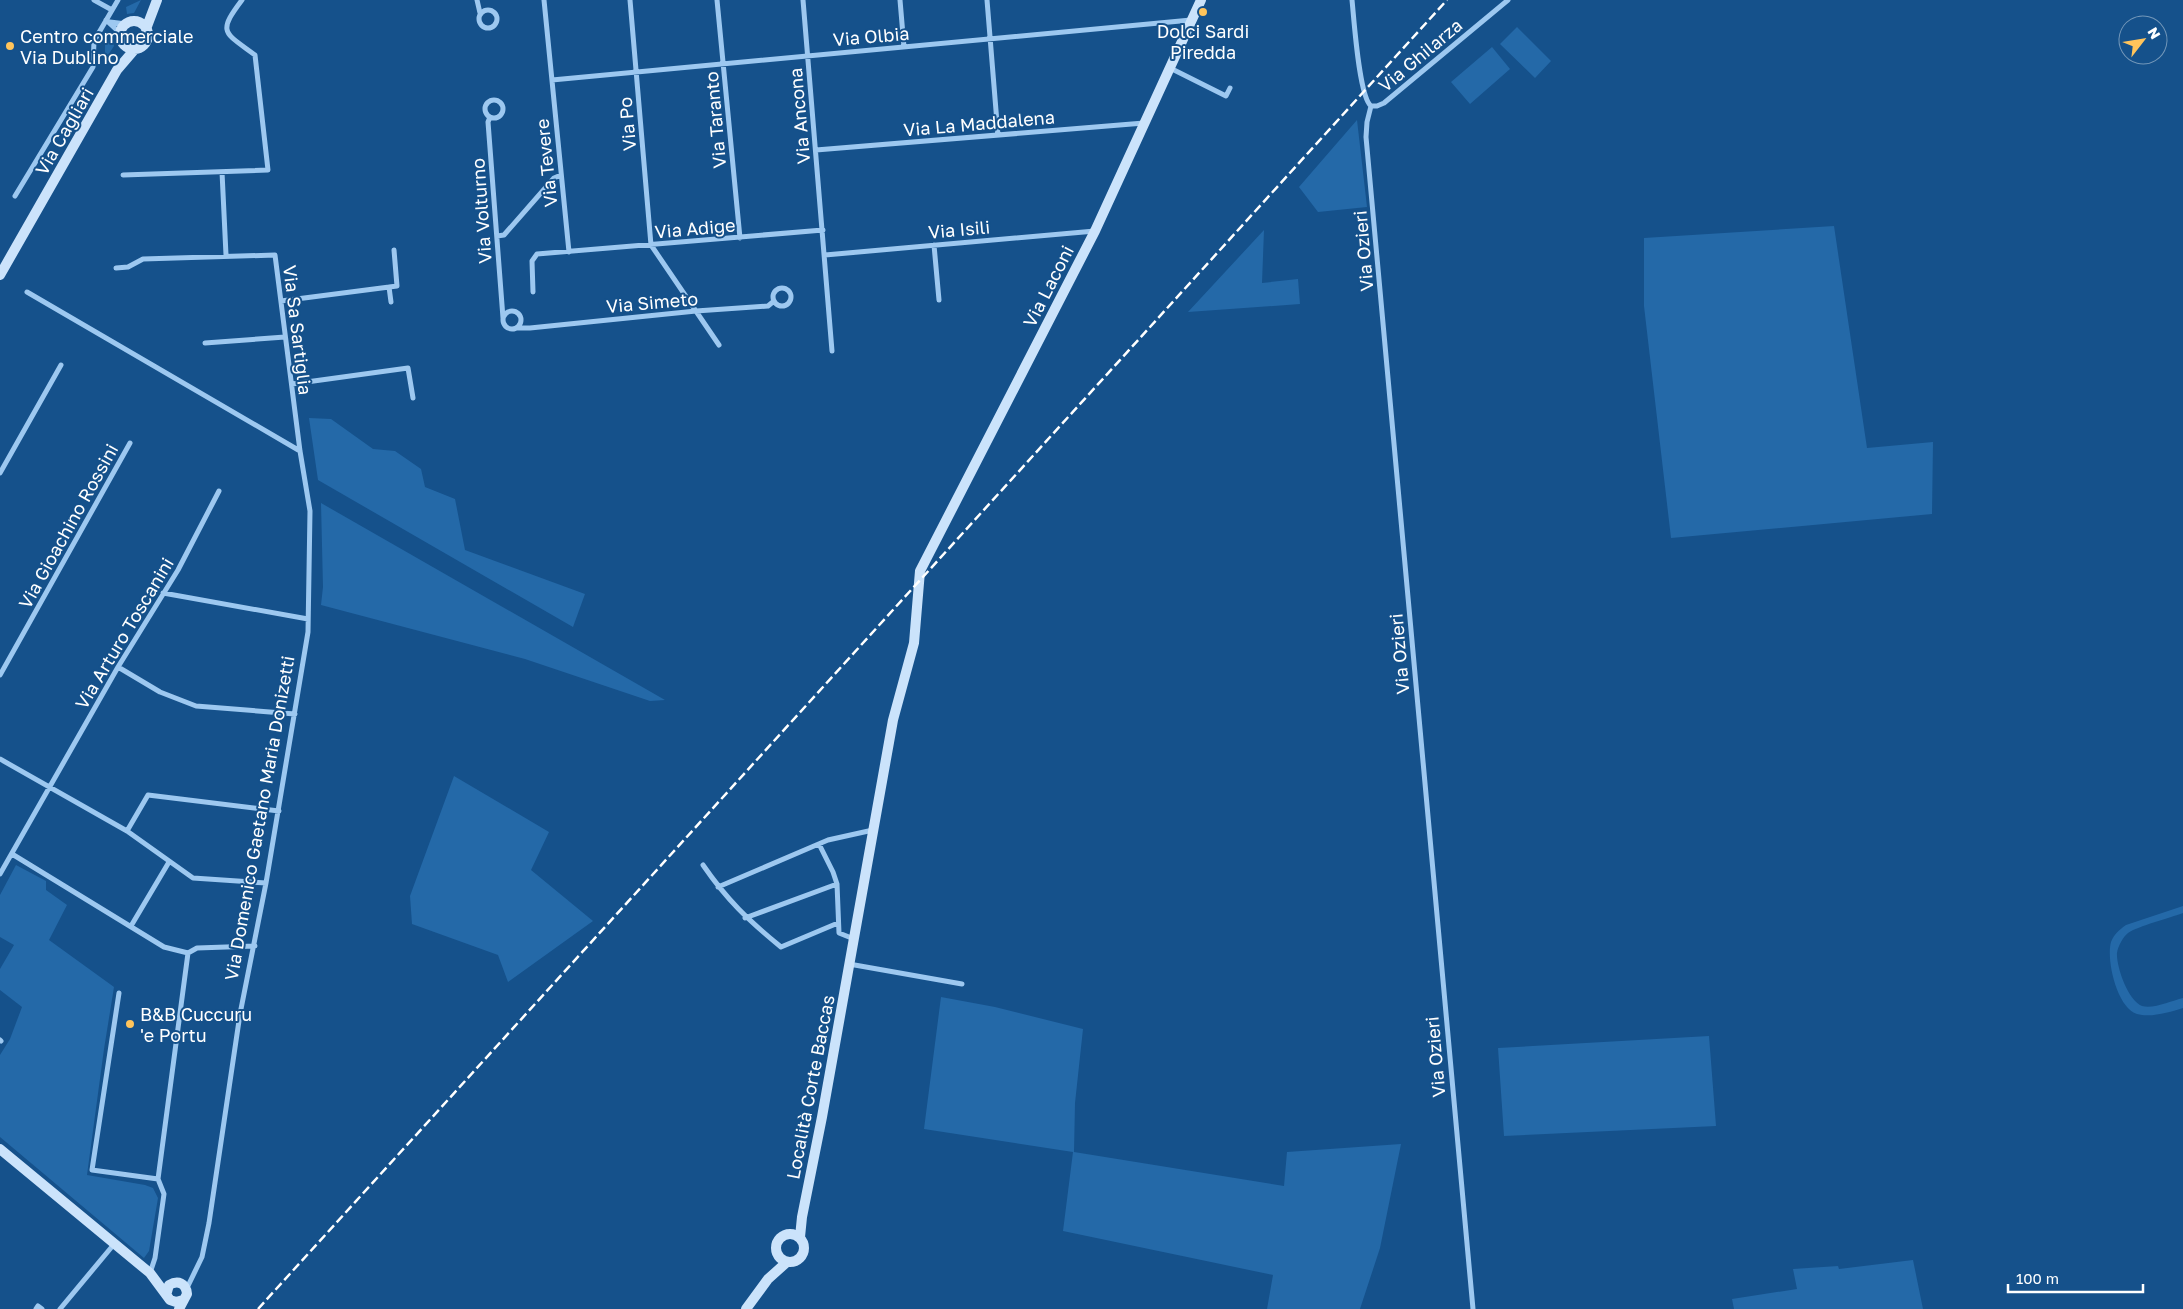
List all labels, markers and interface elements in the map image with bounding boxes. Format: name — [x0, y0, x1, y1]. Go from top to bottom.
marker: Dolci Sardi Piredda — [1197, 6, 1209, 18]
street label: Via Ghilarza — [1374, 14, 1466, 96]
north arrow — [2118, 15, 2168, 65]
place label: Dolci Sardi Piredda — [1157, 20, 1249, 63]
street label: Via Olbia — [832, 22, 910, 50]
text: N — [2145, 24, 2165, 42]
place label: Centro commerciale Via Dublino — [20, 25, 193, 68]
marker: Centro commerciale Via Dublino — [4, 40, 16, 52]
street label: Via Ancona — [784, 67, 814, 165]
street label: Via Taranto — [700, 71, 730, 169]
street label: Via Cagliari — [30, 83, 98, 179]
street label: Via Po — [614, 96, 640, 152]
street label: Via La Maddalena — [902, 105, 1056, 141]
street label: Via Tevere — [530, 118, 562, 208]
street label: Via Volturno — [466, 158, 496, 264]
street label: Via Ozieri — [1349, 210, 1377, 292]
street label: Via Adige — [654, 214, 736, 242]
street label: Via Isili — [927, 215, 991, 243]
street label: Via Laconi — [1018, 242, 1078, 330]
street label: Via Sa Sartiglia — [279, 264, 317, 396]
street label: Via Simeto — [605, 287, 699, 317]
street label: Via Gioachino Rossini — [14, 440, 122, 612]
street label: Via Arturo Toscanini — [70, 553, 178, 713]
street label: Via Ozieri — [1385, 613, 1413, 695]
street label: Via Domenico Gaetano Maria Donizetti — [220, 654, 298, 982]
street label: Località Corte Baccas — [781, 993, 839, 1181]
place label: B&B Cuccuru 'e Portu — [140, 1003, 252, 1046]
street label: Via Ozieri — [1421, 1016, 1449, 1098]
marker: B&B Cuccuru 'e Portu — [124, 1018, 136, 1030]
scale bar — [2008, 1262, 2143, 1294]
text: 100 m — [2016, 1269, 2059, 1287]

